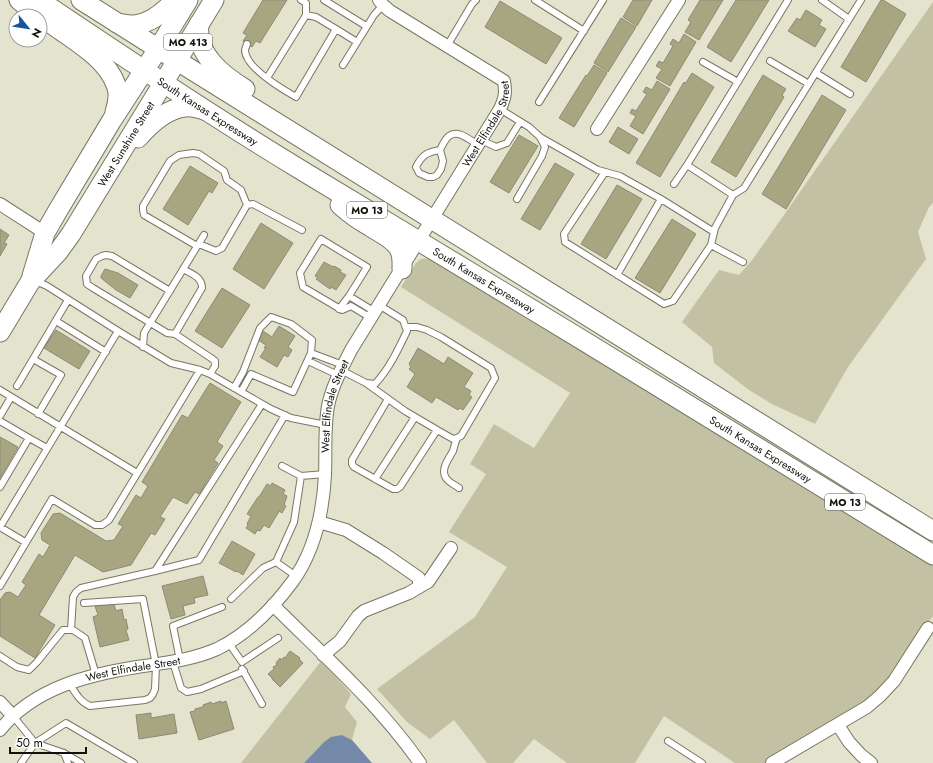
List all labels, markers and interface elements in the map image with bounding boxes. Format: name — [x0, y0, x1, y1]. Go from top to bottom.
north arrow — [8, 8, 48, 48]
text: N — [28, 25, 46, 41]
road number: MO 413 — [164, 34, 212, 50]
street label: South Kansas Expressway — [154, 73, 261, 150]
street label: West Elfindale Street — [458, 79, 513, 170]
street label: West Sunshine Street — [94, 98, 158, 190]
road number: MO 13 — [347, 202, 387, 218]
street label: South Kansas Expressway — [430, 243, 538, 318]
street label: West Elfindale Street — [317, 356, 353, 453]
street label: South Kansas Expressway — [706, 412, 815, 487]
road number: MO 13 — [825, 494, 865, 510]
street label: West Elfindale Street — [84, 652, 182, 686]
scale bar — [10, 729, 86, 755]
text: 50 m — [16, 734, 43, 752]

